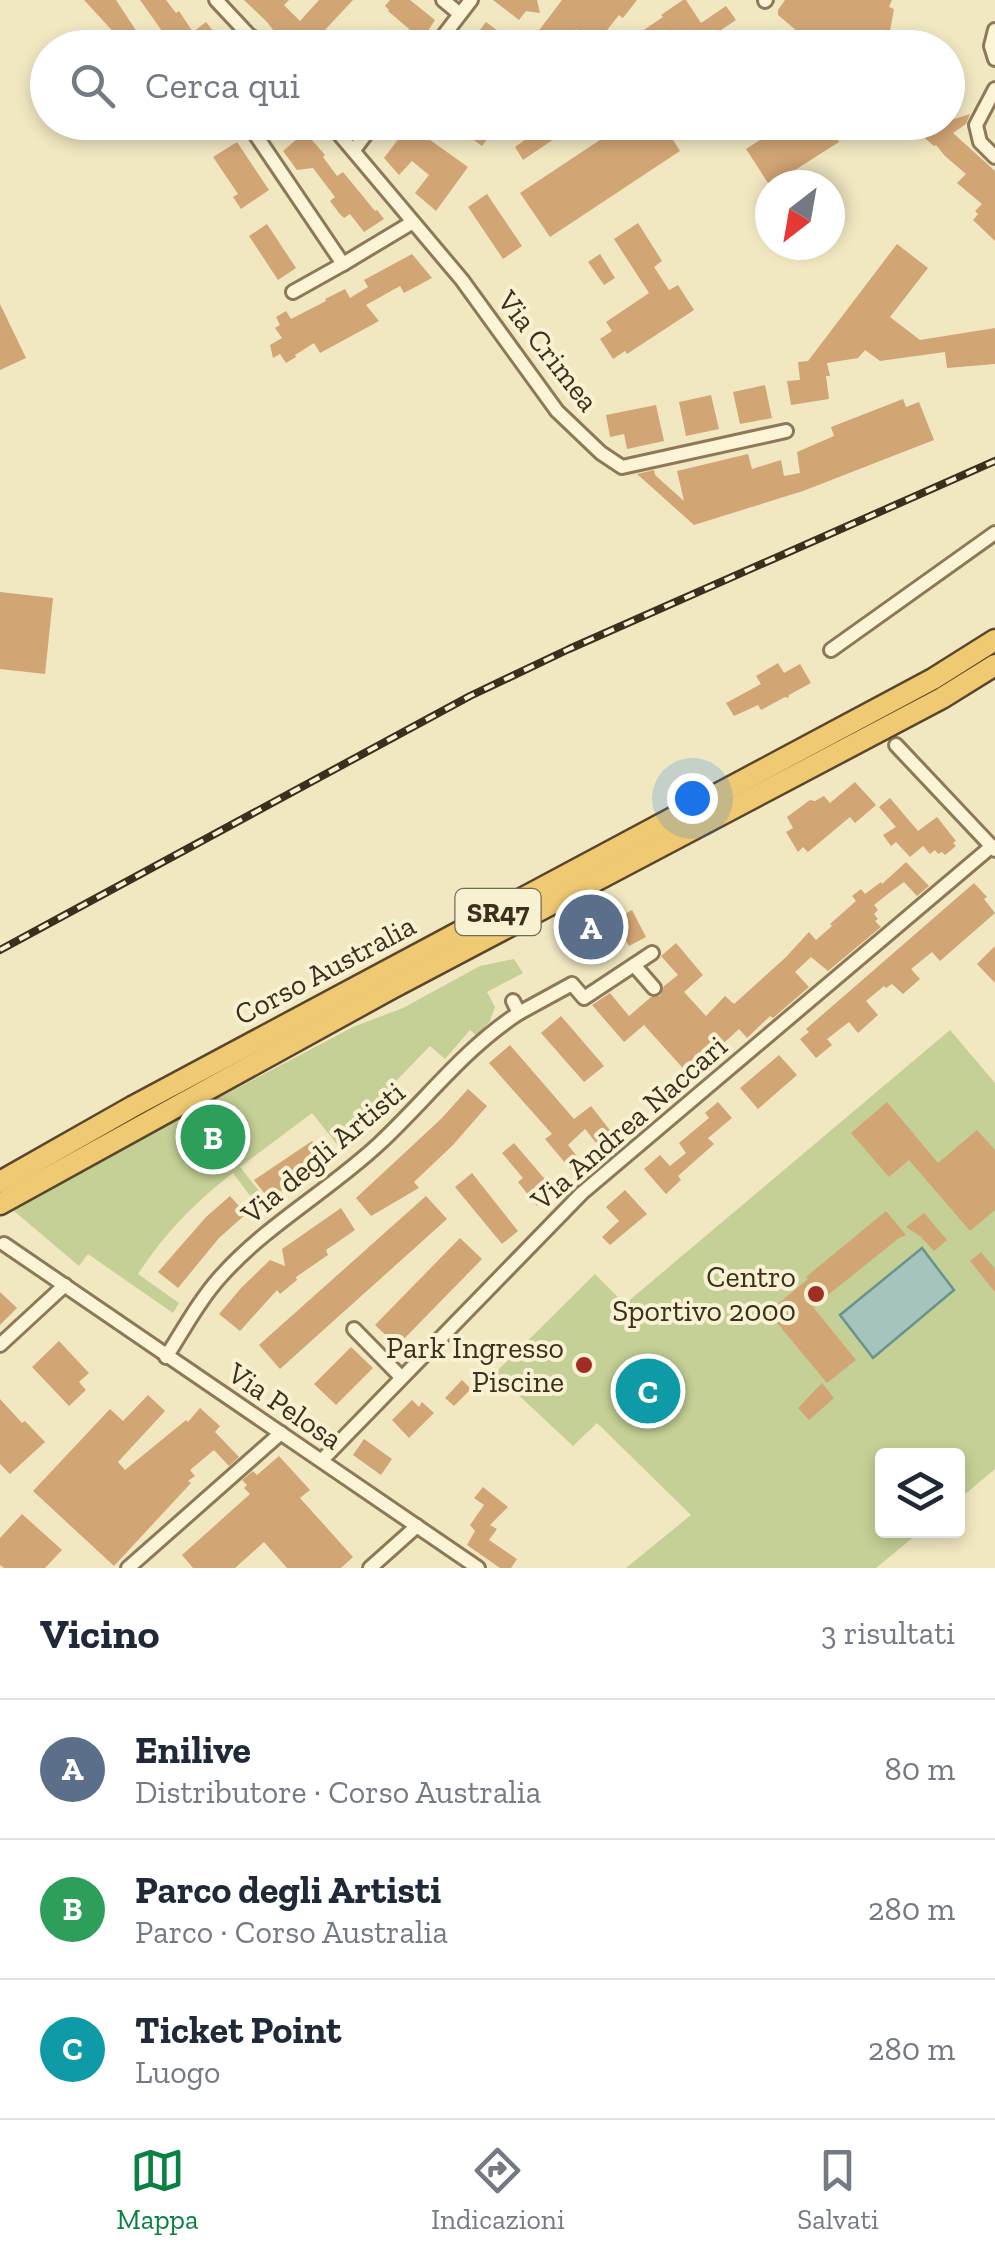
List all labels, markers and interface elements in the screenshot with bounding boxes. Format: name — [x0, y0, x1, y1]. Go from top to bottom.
search box — [30, 30, 965, 140]
icon: search — [65, 58, 120, 113]
text: Cerca qui — [145, 62, 300, 108]
north arrow — [755, 170, 845, 260]
street label: Via Crimea — [489, 283, 606, 419]
your location — [667, 773, 718, 824]
road number: SR47 — [456, 889, 540, 935]
pin: A — [558, 890, 624, 964]
street label: Corso Australia — [228, 907, 422, 1033]
street label: Via Andrea Naccari — [523, 1028, 734, 1219]
street label: Via degli Artisti — [233, 1074, 412, 1232]
pin: B — [180, 1100, 246, 1174]
place label: Centro Sportivo 2000 — [612, 1259, 796, 1329]
marker: Centro Sportivo 2000 — [805, 1283, 827, 1305]
place label: Park Ingresso Piscine — [386, 1330, 564, 1400]
street label: Via Pelosa — [220, 1354, 349, 1457]
marker: Park Ingresso Piscine — [573, 1354, 595, 1376]
pin: C — [616, 1354, 680, 1428]
map controls — [875, 1448, 965, 1538]
button: layers — [875, 1448, 965, 1538]
text: Vicino — [40, 1608, 159, 1659]
text: 3 risultati — [821, 1614, 955, 1652]
text: Enilive — [135, 1727, 251, 1773]
text: A — [62, 1750, 83, 1788]
text: 80 m — [884, 1750, 955, 1788]
text: Distributore · Corso Australia — [135, 1773, 541, 1811]
text: Parco degli Artisti — [135, 1867, 441, 1913]
text: B — [63, 1890, 82, 1928]
text: 280 m — [868, 1890, 955, 1928]
text: Parco · Corso Australia — [135, 1913, 448, 1951]
text: Ticket Point — [135, 2007, 341, 2053]
text: C — [62, 2030, 83, 2068]
text: 280 m — [868, 2030, 955, 2068]
text: Luogo — [135, 2053, 221, 2091]
tab: Mappa — [116, 2143, 198, 2236]
tab: Indicazioni — [431, 2143, 565, 2236]
tab: Salvati — [797, 2143, 879, 2236]

